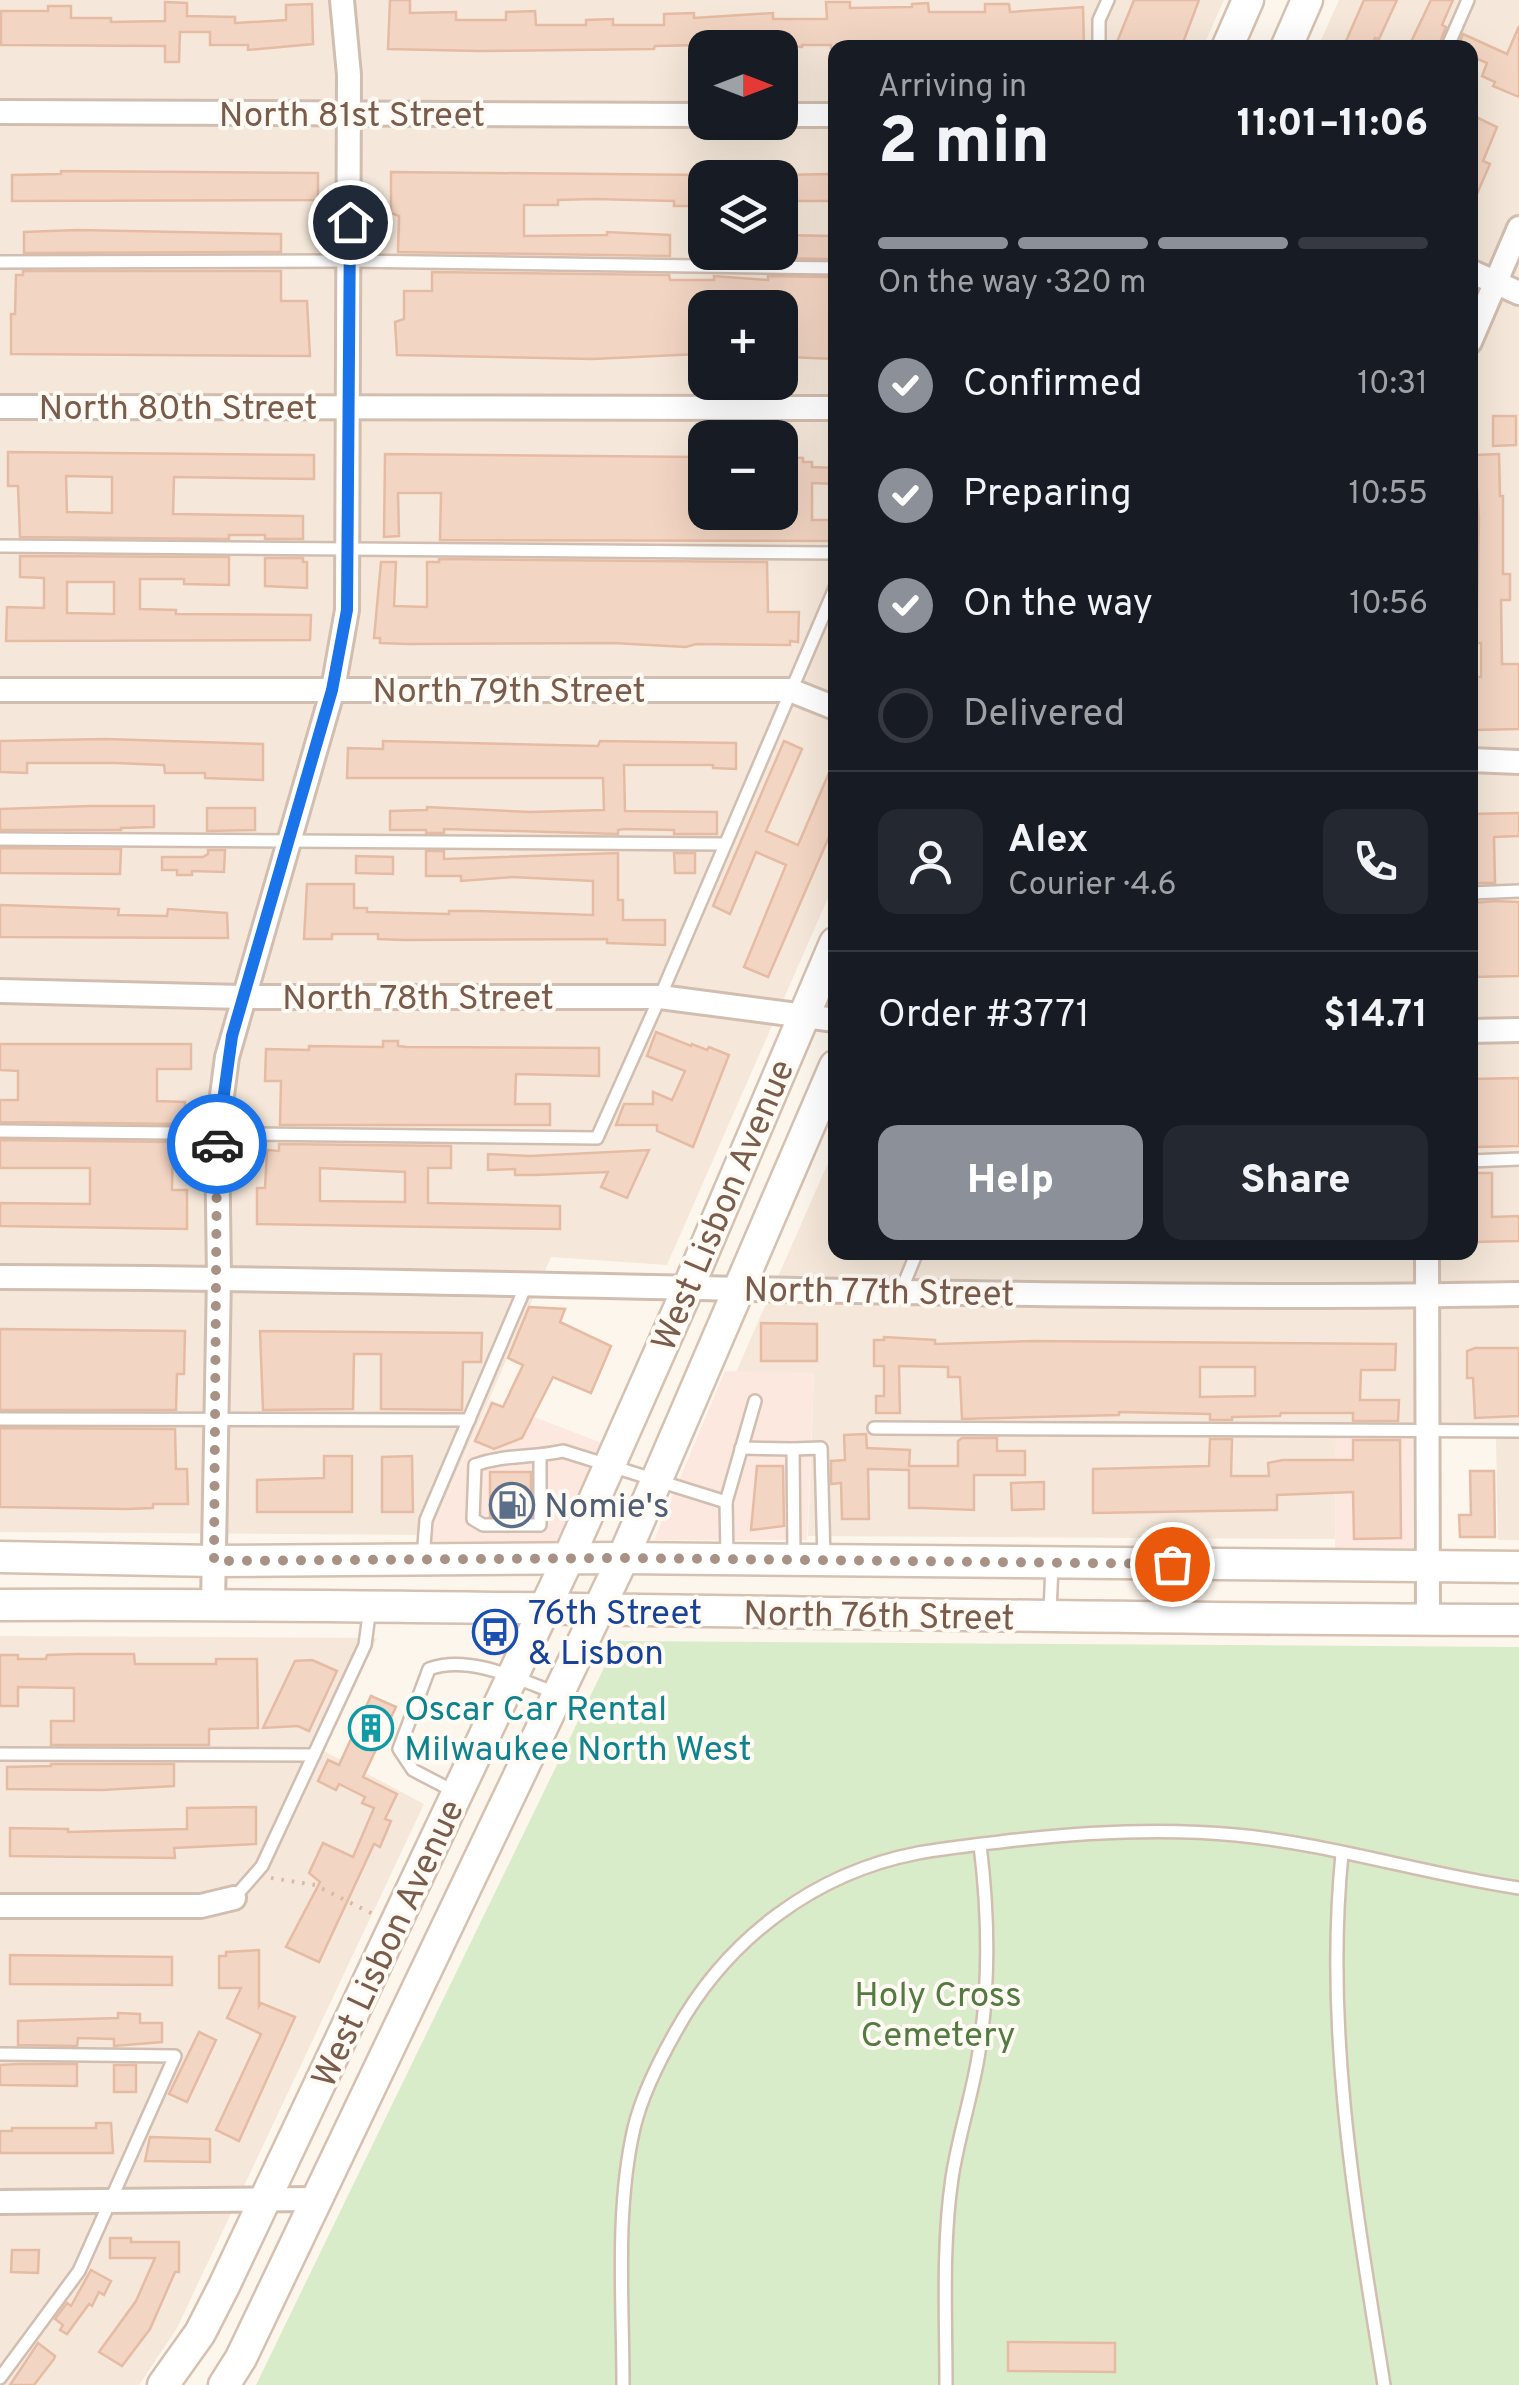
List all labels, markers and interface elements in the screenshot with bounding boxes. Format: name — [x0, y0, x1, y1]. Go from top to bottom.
north arrow — [688, 30, 798, 140]
map controls — [688, 30, 798, 530]
text: Arriving in — [878, 68, 1027, 108]
street label: North 81st Street — [219, 95, 485, 139]
text: 11:01–11:06 — [1237, 101, 1428, 150]
text: 2 min — [878, 104, 1050, 186]
button: layers — [688, 160, 798, 270]
pin — [308, 180, 393, 265]
icon: home — [323, 195, 378, 250]
text: On the way · 320 m — [878, 264, 1146, 304]
button: + — [688, 290, 798, 400]
icon: check — [878, 358, 933, 413]
text: Confirmed — [963, 361, 1142, 410]
text: 10:31 — [1357, 365, 1428, 405]
street label: North 80th Street — [38, 388, 318, 432]
button: − — [688, 420, 798, 530]
icon: check — [878, 468, 933, 523]
text: Preparing — [963, 471, 1132, 520]
text: 10:55 — [1349, 475, 1428, 515]
icon: check — [878, 578, 933, 633]
text: On the way — [963, 581, 1153, 630]
text: 10:56 — [1349, 585, 1428, 625]
street label: North 79th Street — [372, 671, 646, 715]
text: Delivered — [963, 691, 1125, 740]
button: person — [878, 809, 983, 914]
button: phone — [1323, 809, 1428, 914]
text: Alex — [1008, 817, 1088, 866]
text: Courier · 4.6 — [1008, 866, 1177, 906]
street label: North 78th Street — [282, 978, 554, 1022]
text: Order #3771 — [878, 992, 1090, 1041]
text: $14.71 — [1323, 992, 1428, 1041]
street label: West Lisbon Avenue — [643, 1054, 806, 1359]
courier — [167, 1094, 267, 1194]
icon: car — [190, 1117, 245, 1172]
button: Help — [878, 1125, 1143, 1240]
button: Share — [1163, 1125, 1428, 1240]
street label: North 77th Street — [743, 1270, 1015, 1318]
fuel station icon: Nomie's — [489, 1482, 535, 1528]
place label: Nomie's — [544, 1486, 669, 1530]
pin — [1130, 1522, 1215, 1607]
icon: bag — [1145, 1537, 1200, 1592]
place label: 76th Street & Lisbon — [528, 1593, 702, 1677]
street label: North 76th Street — [743, 1594, 1015, 1642]
bus stop icon: 76th Street & Lisbon — [472, 1609, 518, 1655]
place label: Oscar Car Rental Milwaukee North West — [404, 1689, 752, 1773]
building icon: Oscar Car Rental Milwaukee North West — [348, 1705, 394, 1751]
street label: West Lisbon Avenue — [304, 1793, 476, 2095]
park label: Holy Cross Cemetery — [854, 1975, 1022, 2059]

